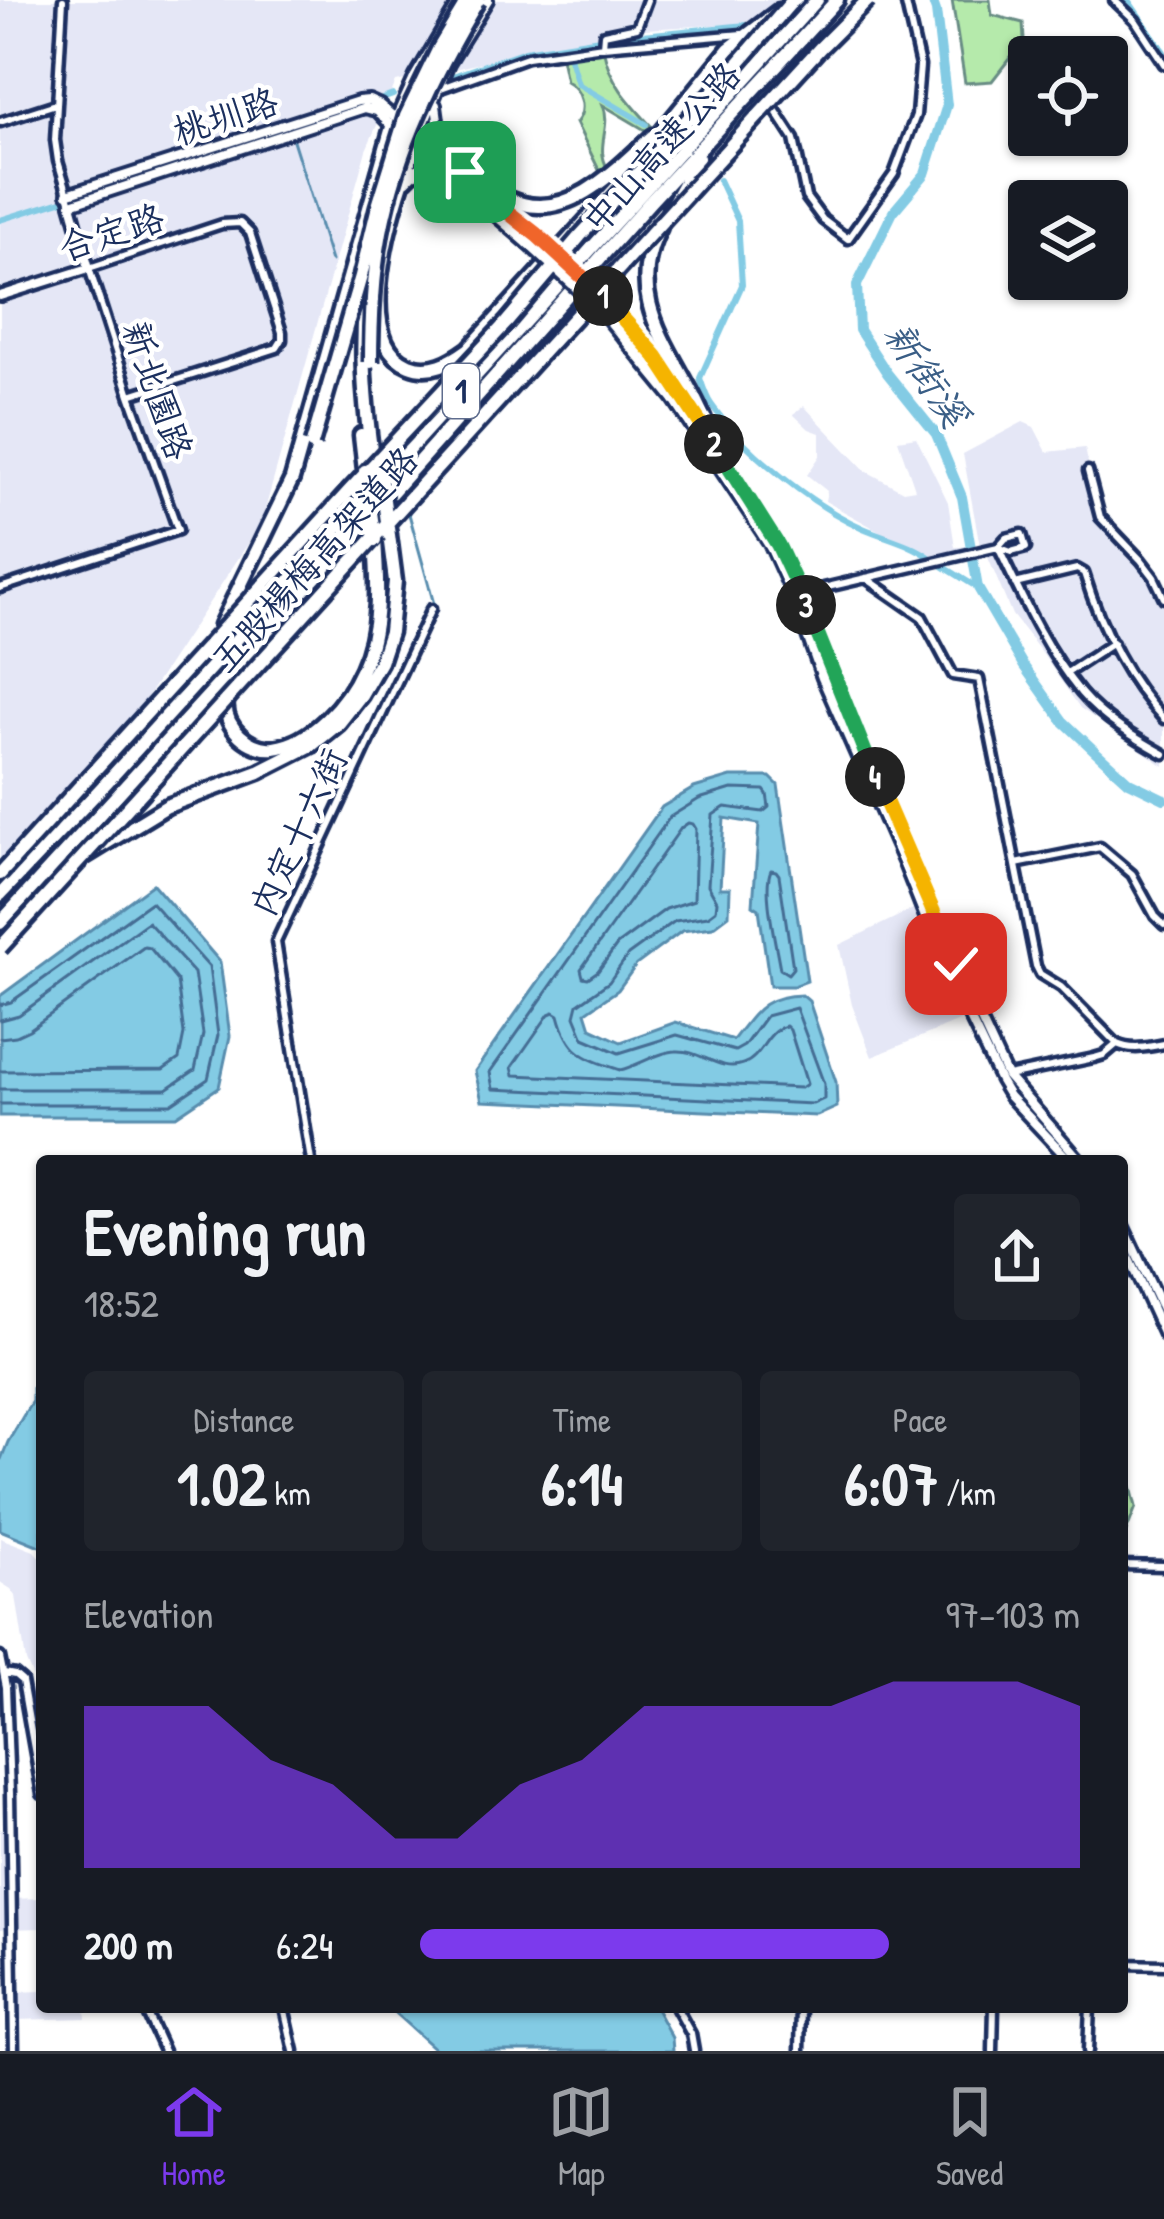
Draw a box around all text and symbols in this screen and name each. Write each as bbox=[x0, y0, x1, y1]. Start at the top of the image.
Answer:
map controls bbox=[1008, 36, 1128, 300]
button: locate bbox=[1008, 36, 1128, 156]
street label: 中山高速公路 bbox=[570, 50, 751, 243]
street label: 桃圳路 bbox=[166, 76, 284, 156]
pin bbox=[414, 121, 516, 223]
icon: arrive bbox=[432, 139, 498, 205]
button: layers bbox=[1008, 180, 1128, 300]
street label: 合定路 bbox=[52, 192, 170, 272]
pin: 1 bbox=[573, 266, 633, 326]
text: 1 bbox=[597, 274, 609, 318]
water label: 新街溪 bbox=[873, 310, 983, 439]
street label: 新北園路 bbox=[112, 314, 205, 466]
road number: 1 bbox=[443, 364, 479, 418]
pin: 2 bbox=[684, 414, 744, 474]
text: 2 bbox=[706, 422, 722, 466]
street label: 五股楊梅高架道路 bbox=[199, 435, 428, 682]
pin: 3 bbox=[776, 575, 836, 635]
text: 3 bbox=[799, 583, 813, 627]
street label: 內定十六街 bbox=[237, 740, 358, 924]
pin: 4 bbox=[845, 747, 905, 807]
text: 4 bbox=[869, 755, 881, 799]
pin bbox=[905, 913, 1007, 1015]
icon: check bbox=[923, 931, 989, 997]
text: Evening run bbox=[84, 1186, 366, 1276]
button: share bbox=[954, 1194, 1080, 1320]
text: 18:52 bbox=[84, 1276, 159, 1329]
text: Distance bbox=[194, 1398, 294, 1442]
text: Time bbox=[553, 1398, 611, 1442]
text: Pace bbox=[893, 1398, 947, 1442]
text: 1.02 bbox=[177, 1442, 267, 1524]
text: 6:14 bbox=[541, 1442, 623, 1524]
text: 6:07 bbox=[844, 1442, 938, 1524]
text: km bbox=[267, 1471, 311, 1515]
text: /km bbox=[938, 1471, 996, 1515]
text: Elevation bbox=[84, 1587, 214, 1640]
text: 97–103 m bbox=[945, 1587, 1080, 1640]
text: 200 m bbox=[84, 1918, 173, 1971]
text: 6:24 bbox=[276, 1918, 334, 1971]
tab: Home bbox=[161, 2079, 227, 2195]
tab: Map bbox=[548, 2079, 614, 2195]
tab: Saved bbox=[936, 2079, 1003, 2195]

